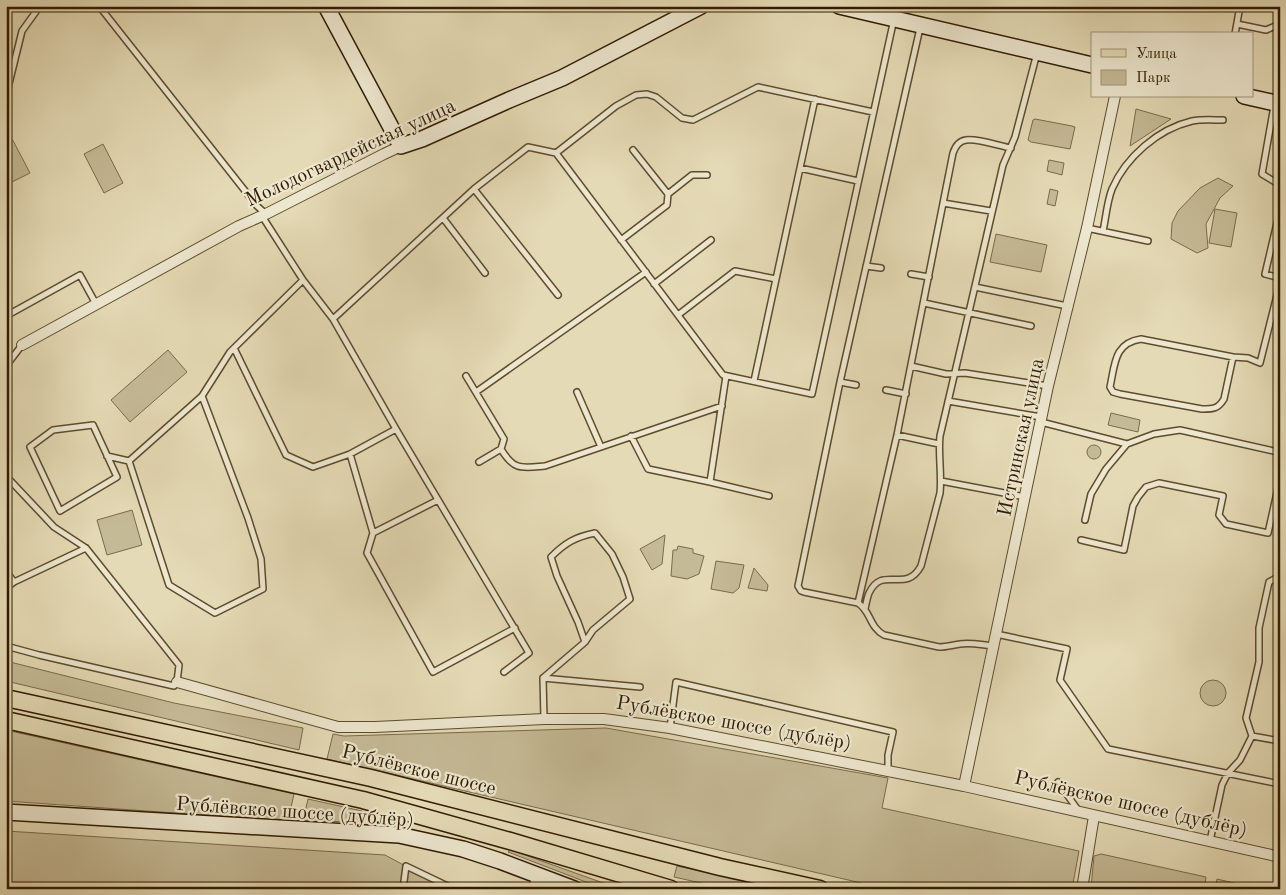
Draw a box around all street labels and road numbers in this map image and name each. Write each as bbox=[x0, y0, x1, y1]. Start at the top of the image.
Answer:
street label: Молодогвардейская улица bbox=[243, 96, 459, 211]
street label: Истринская улица bbox=[995, 356, 1049, 518]
street label: Рублёвское шоссе (дублёр) bbox=[614, 693, 853, 755]
street label: Рублёвское шоссе bbox=[339, 742, 498, 800]
street label: Рублёвское шоссе (дублёр) bbox=[1012, 768, 1249, 842]
street label: Рублёвское шоссе (дублёр) bbox=[175, 795, 415, 831]

